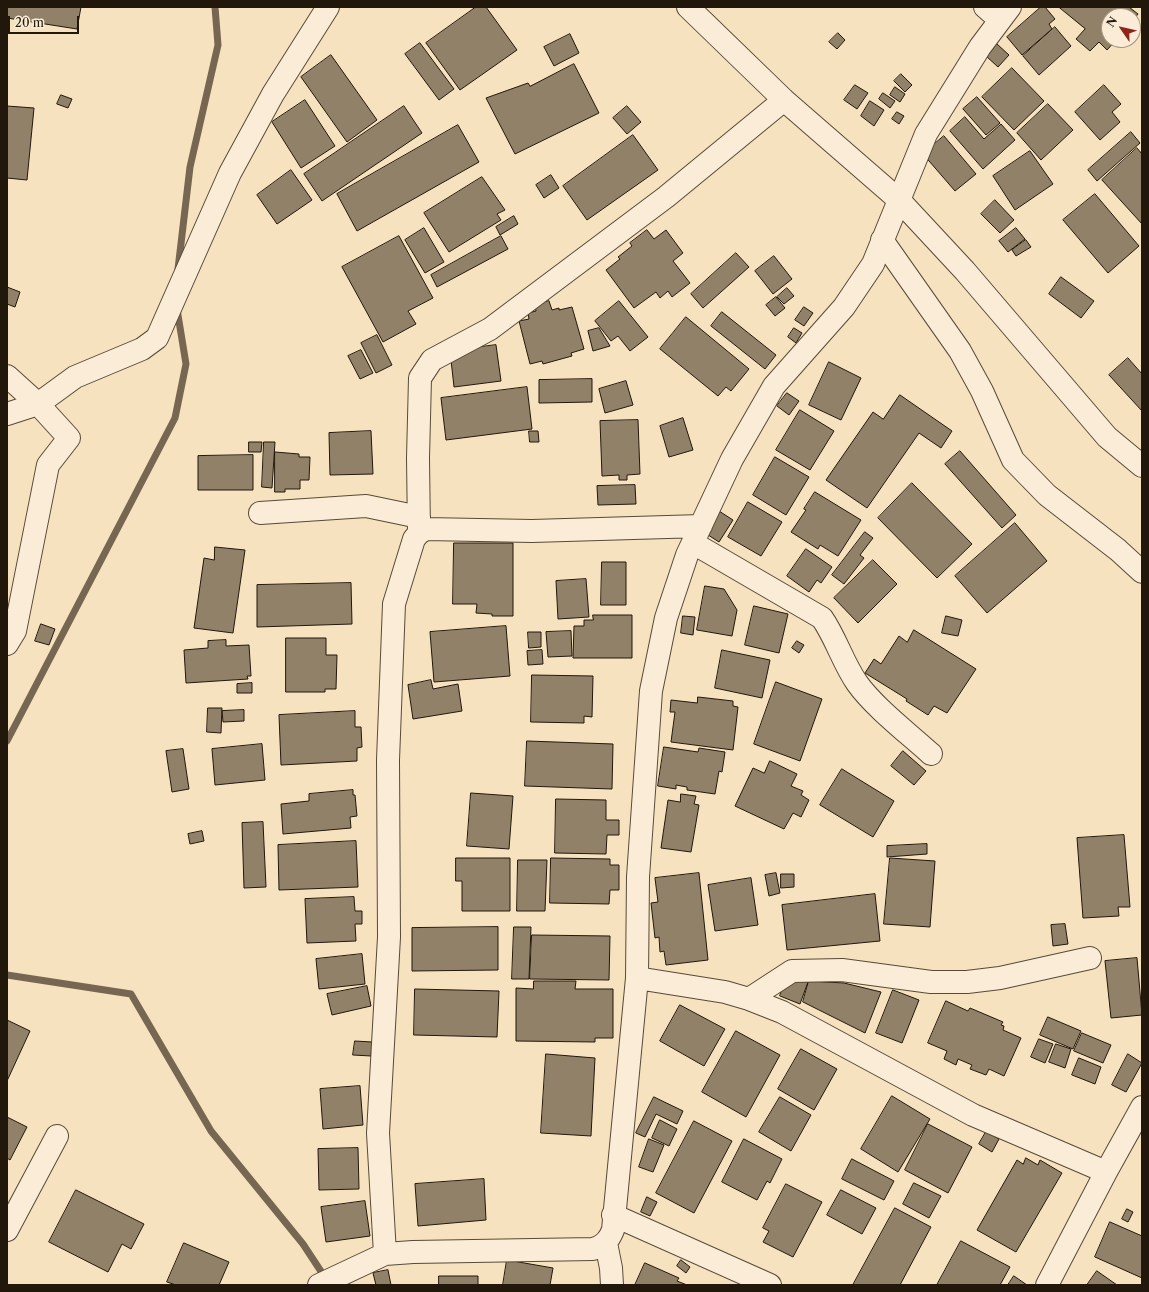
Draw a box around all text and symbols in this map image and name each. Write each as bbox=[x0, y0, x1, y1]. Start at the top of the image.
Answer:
scale bar bbox=[10, 8, 81, 34]
north arrow bbox=[1101, 8, 1141, 48]
text: N bbox=[1103, 14, 1120, 30]
text: 20 m bbox=[15, 15, 44, 30]

